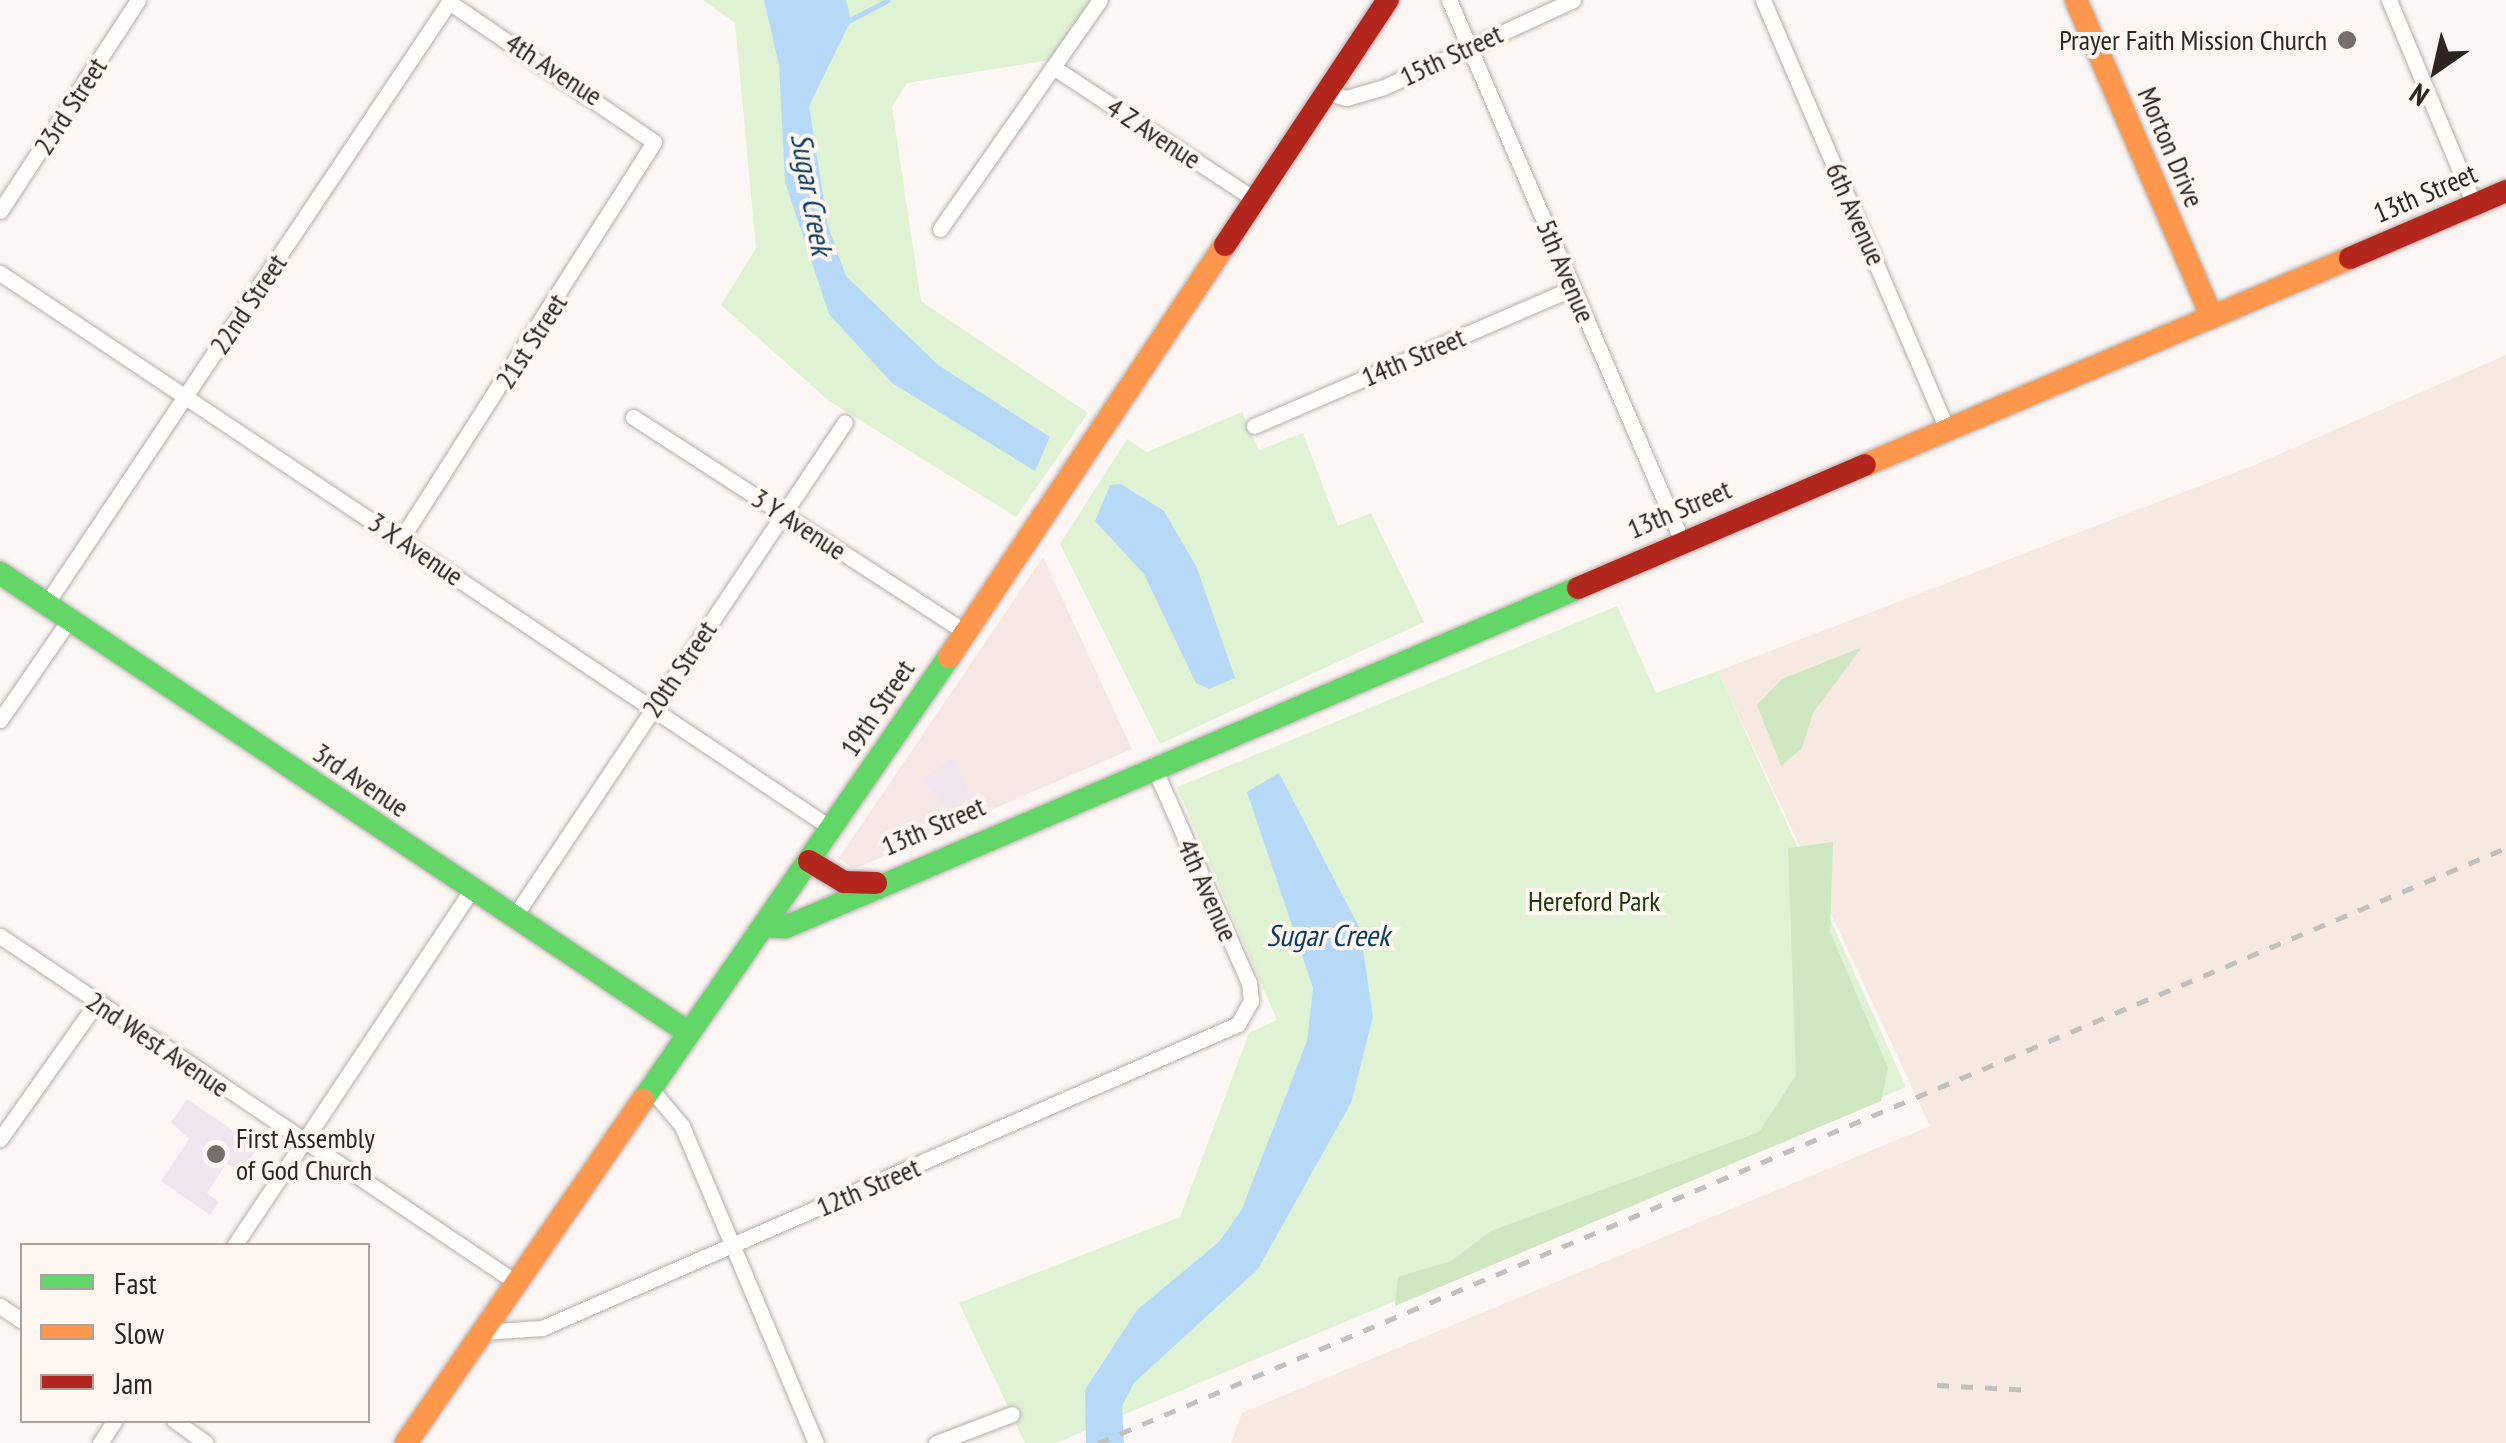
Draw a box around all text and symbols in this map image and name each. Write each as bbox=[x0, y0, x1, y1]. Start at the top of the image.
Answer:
street label: 15th Street bbox=[1394, 17, 1508, 93]
north arrow bbox=[2386, 20, 2486, 120]
place label: Prayer Faith Mission Church bbox=[2059, 23, 2327, 57]
street label: 4th Avenue bbox=[499, 25, 609, 113]
marker: Prayer Faith Mission Church bbox=[2336, 29, 2358, 51]
street label: 23rd Street bbox=[26, 51, 114, 161]
text: N bbox=[2402, 76, 2436, 115]
street label: Morton Drive bbox=[2131, 82, 2211, 212]
street label: 4 Z Avenue bbox=[1100, 90, 1208, 176]
water label: Sugar Creek bbox=[784, 130, 840, 258]
street label: 13th Street bbox=[2368, 156, 2482, 230]
street label: 6th Avenue bbox=[1818, 157, 1894, 271]
street label: 5th Avenue bbox=[1529, 214, 1603, 328]
street label: 22nd Street bbox=[202, 248, 294, 360]
street label: 21st Street bbox=[488, 287, 574, 395]
street label: 14th Street bbox=[1356, 320, 1470, 394]
street label: 13th Street bbox=[1622, 472, 1736, 546]
street label: 3 Y Avenue bbox=[745, 480, 853, 568]
street label: 3 X Avenue bbox=[361, 505, 471, 593]
street label: 20th Street bbox=[635, 614, 723, 724]
street label: 19th Street bbox=[833, 653, 921, 763]
street label: 3rd Avenue bbox=[306, 736, 416, 824]
street label: 13th Street bbox=[876, 789, 990, 863]
street label: 4th Avenue bbox=[1170, 833, 1246, 947]
park label: Hereford Park bbox=[1528, 884, 1660, 918]
water label: Sugar Creek bbox=[1266, 917, 1390, 953]
street label: 2nd West Avenue bbox=[80, 984, 236, 1104]
place label: First Assembly of God Church bbox=[236, 1121, 376, 1187]
marker: First Assembly of God Church bbox=[205, 1143, 227, 1165]
street label: 12th Street bbox=[811, 1150, 925, 1224]
legend bbox=[20, 1243, 370, 1423]
text: Fast bbox=[114, 1263, 157, 1302]
text: Slow bbox=[114, 1313, 164, 1352]
text: Jam bbox=[114, 1363, 153, 1402]

